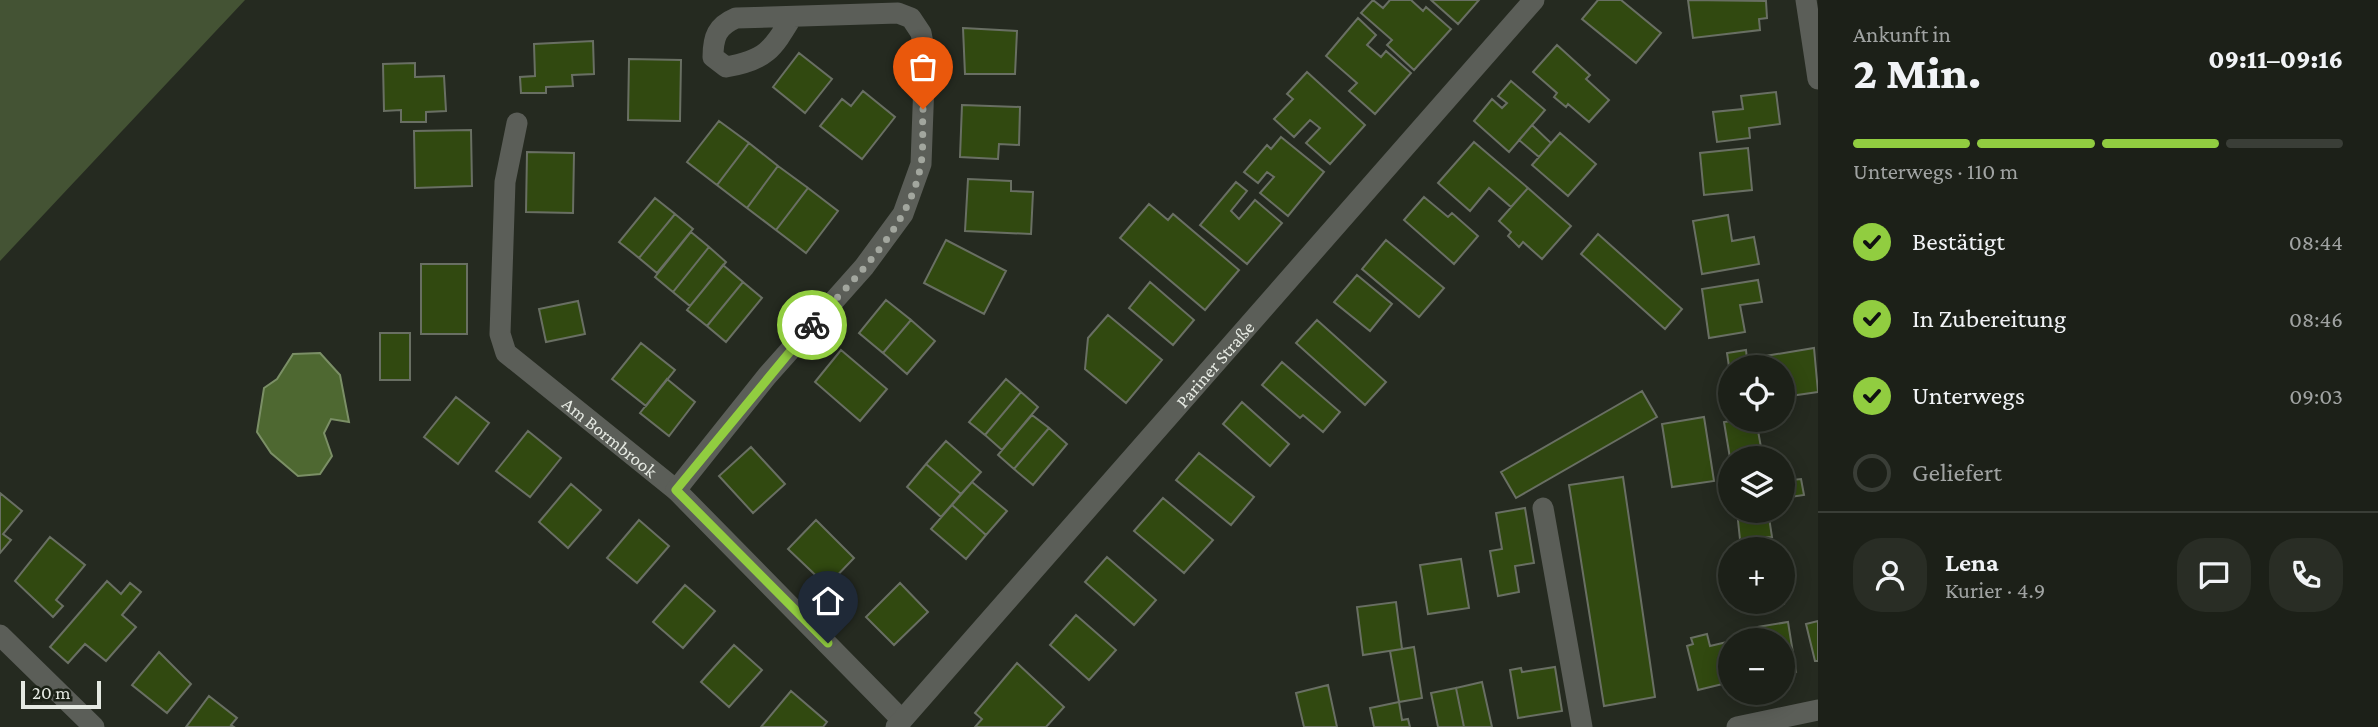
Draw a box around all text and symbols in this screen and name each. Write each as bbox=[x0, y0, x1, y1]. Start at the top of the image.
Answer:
text: Ankunft in bbox=[1853, 21, 1951, 47]
pin bbox=[893, 37, 953, 109]
text: 09:11–09:16 bbox=[2208, 45, 2343, 74]
text: 2 Min. bbox=[1853, 47, 1981, 98]
icon: bag bbox=[904, 48, 942, 86]
text: Unterwegs · 110 m bbox=[1853, 158, 2018, 184]
icon: check bbox=[1853, 223, 1891, 261]
text: Bestätigt bbox=[1912, 227, 2005, 256]
text: 08:44 bbox=[2289, 229, 2343, 255]
courier bbox=[777, 290, 847, 360]
icon: check bbox=[1853, 300, 1891, 338]
text: In Zubereitung bbox=[1912, 304, 2066, 333]
icon: bike bbox=[793, 306, 831, 344]
text: 08:46 bbox=[2289, 306, 2343, 332]
street label: Pariner Straße bbox=[1171, 316, 1258, 411]
map controls bbox=[1718, 355, 1795, 705]
button: locate bbox=[1718, 355, 1795, 432]
icon: check bbox=[1853, 377, 1891, 415]
text: Unterwegs bbox=[1912, 381, 2025, 410]
text: 09:03 bbox=[2289, 383, 2343, 409]
street label: Am Bormbrook bbox=[559, 393, 662, 482]
button: layers bbox=[1718, 446, 1795, 523]
text: Geliefert bbox=[1912, 458, 2002, 487]
button: + bbox=[1718, 537, 1795, 614]
button: person bbox=[1853, 538, 1927, 612]
button: chat bbox=[2177, 538, 2251, 612]
button: phone bbox=[2269, 538, 2343, 612]
text: Lena bbox=[1945, 548, 1999, 577]
pin bbox=[798, 571, 858, 643]
text: Kurier · 4.9 bbox=[1945, 577, 2045, 603]
icon: home bbox=[809, 582, 847, 620]
button: − bbox=[1718, 628, 1795, 705]
scale bar bbox=[21, 678, 102, 710]
text: 20 m bbox=[32, 682, 71, 703]

